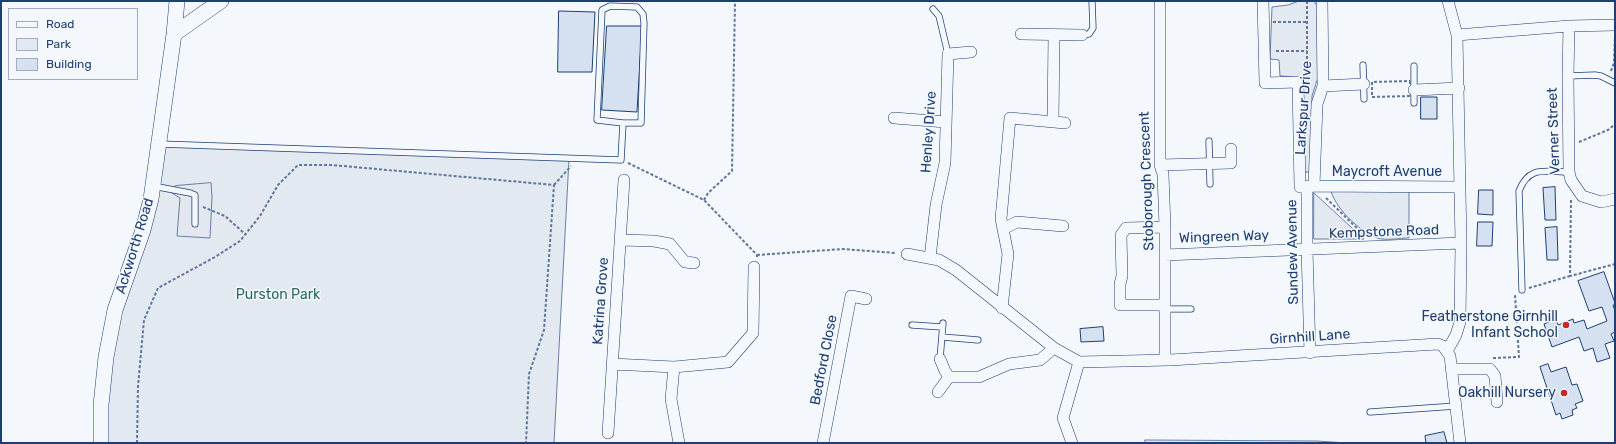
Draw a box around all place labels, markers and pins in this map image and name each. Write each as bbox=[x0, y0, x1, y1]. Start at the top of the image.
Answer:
place label: Featherstone Girnhill Infant School bbox=[1421, 309, 1558, 342]
marker: Featherstone Girnhill Infant School bbox=[1561, 320, 1571, 330]
place label: Oakhill Nursery bbox=[1458, 385, 1556, 401]
marker: Oakhill Nursery bbox=[1559, 388, 1569, 398]

